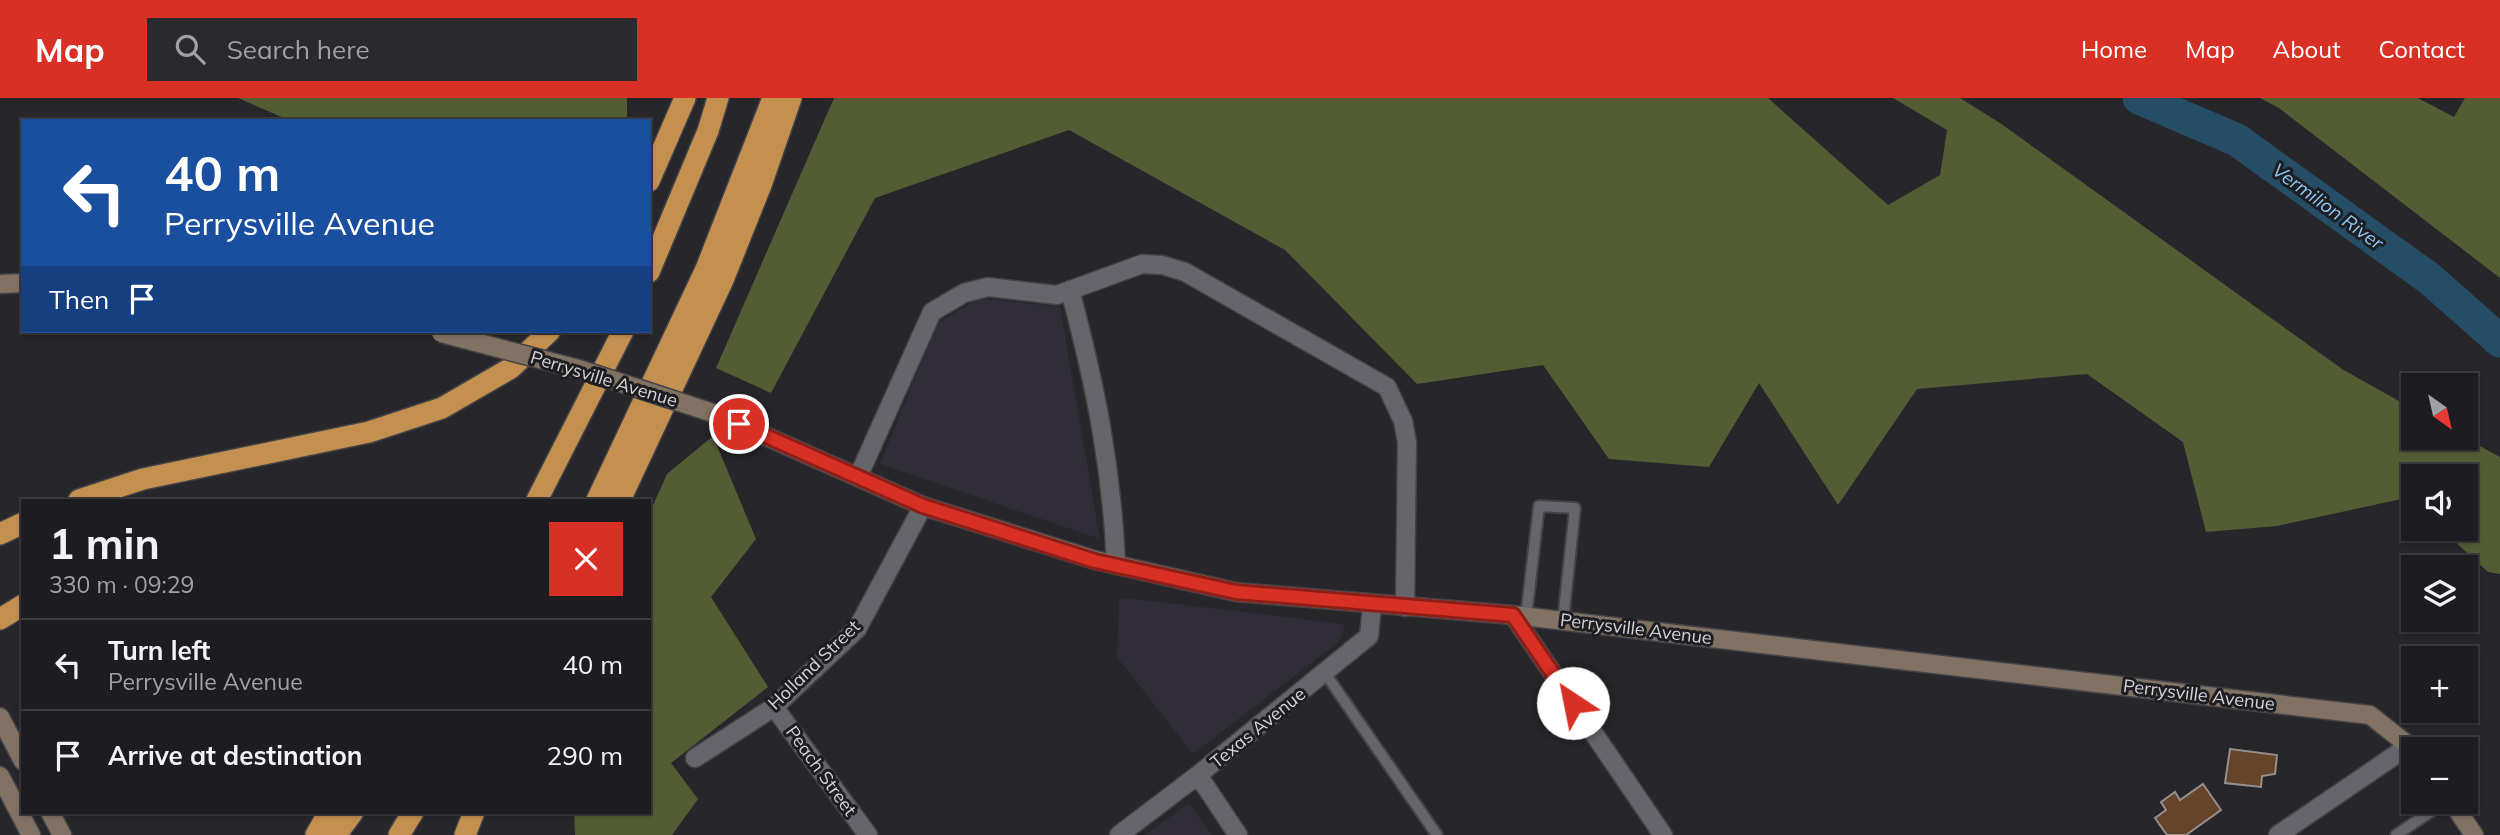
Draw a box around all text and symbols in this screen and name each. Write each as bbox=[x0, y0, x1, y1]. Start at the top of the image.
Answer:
search box bbox=[147, 18, 637, 81]
text: Map bbox=[35, 29, 105, 70]
icon: search bbox=[171, 30, 209, 68]
text: Search here bbox=[227, 33, 370, 66]
text: Home bbox=[2081, 34, 2147, 64]
text: Map bbox=[2185, 34, 2235, 64]
text: About bbox=[2273, 34, 2341, 64]
text: Contact bbox=[2379, 34, 2465, 64]
text: 40 m bbox=[164, 142, 280, 203]
icon: left bbox=[49, 147, 140, 238]
water label: Vermilion River bbox=[2268, 158, 2389, 255]
text: Perrysville Avenue bbox=[164, 203, 435, 243]
icon: arrive bbox=[123, 280, 161, 318]
text: Then bbox=[49, 283, 109, 316]
street label: Perrysville Avenue bbox=[528, 345, 680, 412]
north arrow bbox=[2401, 373, 2478, 450]
map controls bbox=[2401, 373, 2478, 814]
pin bbox=[709, 394, 769, 454]
icon: arrive bbox=[720, 405, 758, 443]
button: sound bbox=[2401, 464, 2478, 541]
text: 1 min bbox=[49, 517, 160, 570]
button: close bbox=[549, 522, 623, 596]
button: layers bbox=[2401, 555, 2478, 632]
text: 330 m · 09:29 bbox=[49, 570, 194, 599]
street label: Perrysville Avenue bbox=[1559, 608, 1713, 649]
street label: Holland Street bbox=[763, 615, 865, 714]
text: Turn left bbox=[108, 634, 210, 667]
icon: left bbox=[49, 646, 87, 684]
button: + bbox=[2401, 646, 2478, 723]
text: 40 m bbox=[562, 648, 623, 681]
position arrow bbox=[1536, 666, 1610, 740]
text: Perrysville Avenue bbox=[108, 667, 303, 696]
street label: Perrysville Avenue bbox=[2122, 674, 2276, 715]
street label: Texas Avenue bbox=[1205, 682, 1310, 773]
street label: Peach Street bbox=[781, 721, 862, 820]
icon: arrive bbox=[49, 737, 87, 775]
button: − bbox=[2401, 737, 2478, 814]
text: Arrive at destination bbox=[108, 739, 363, 772]
text: 290 m bbox=[547, 739, 623, 772]

